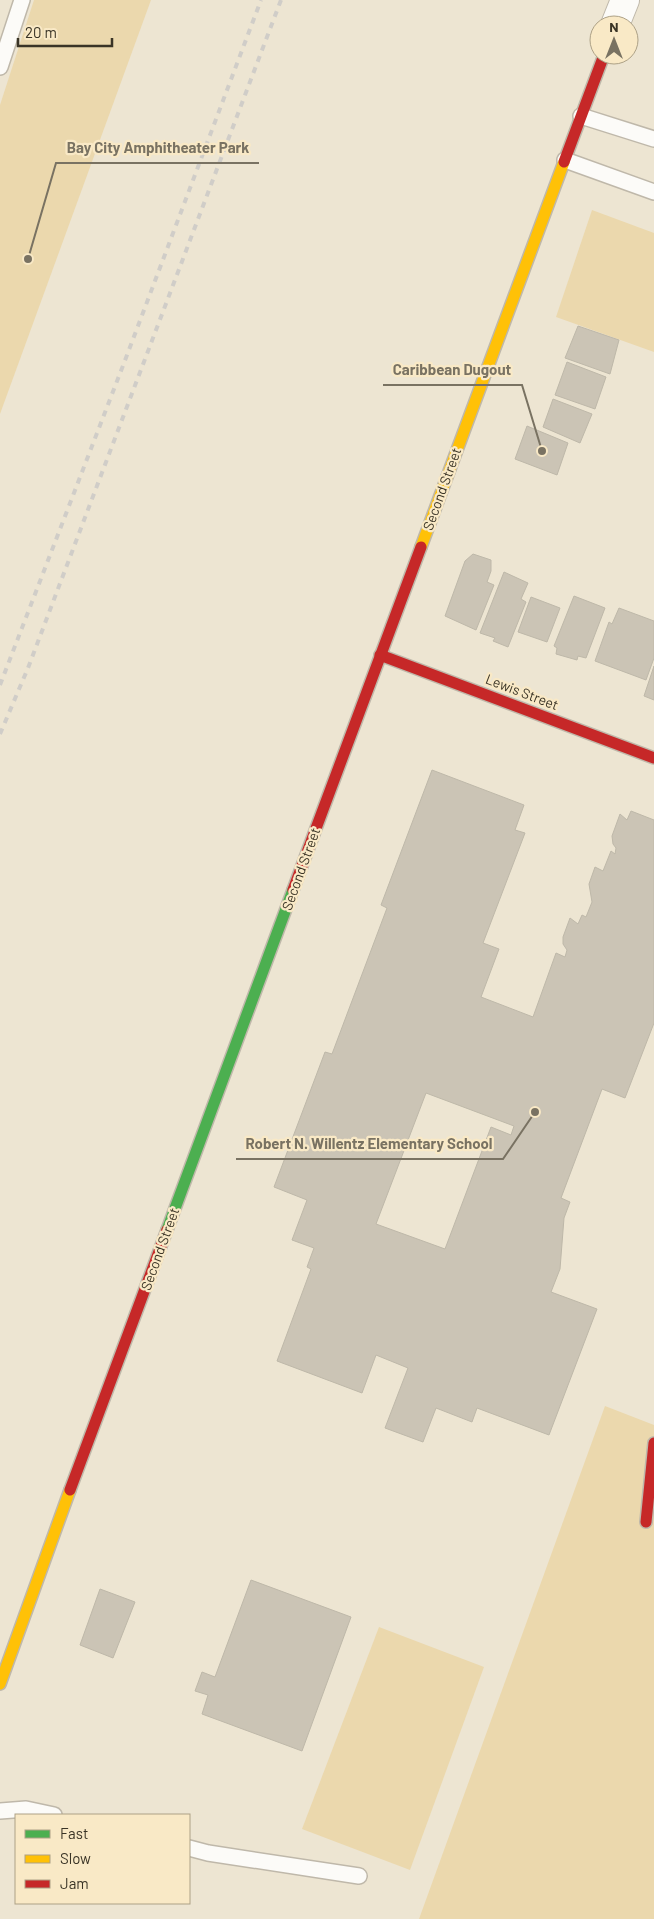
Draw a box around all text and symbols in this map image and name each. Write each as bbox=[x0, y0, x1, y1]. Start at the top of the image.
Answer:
scale bar bbox=[18, 15, 111, 47]
north arrow bbox=[589, 15, 639, 65]
text: N bbox=[609, 18, 619, 35]
text: 20 m bbox=[25, 23, 57, 41]
callout: Bay City Amphitheater Park bbox=[56, 133, 259, 163]
text: Bay City Amphitheater Park bbox=[67, 138, 249, 156]
callout: Caribbean Dugout bbox=[383, 355, 522, 385]
text: Caribbean Dugout bbox=[393, 360, 512, 378]
street label: Second Street bbox=[419, 445, 464, 532]
street label: Lewis Street bbox=[483, 670, 561, 713]
street label: Second Street bbox=[278, 825, 323, 912]
callout: Robert N. Willentz Elementary School bbox=[236, 1129, 503, 1159]
text: Robert N. Willentz Elementary School bbox=[245, 1134, 493, 1152]
street label: Second Street bbox=[137, 1205, 182, 1292]
legend bbox=[15, 1814, 190, 1904]
text: Fast bbox=[60, 1824, 88, 1842]
text: Slow bbox=[60, 1849, 91, 1867]
text: Jam bbox=[60, 1874, 89, 1892]

